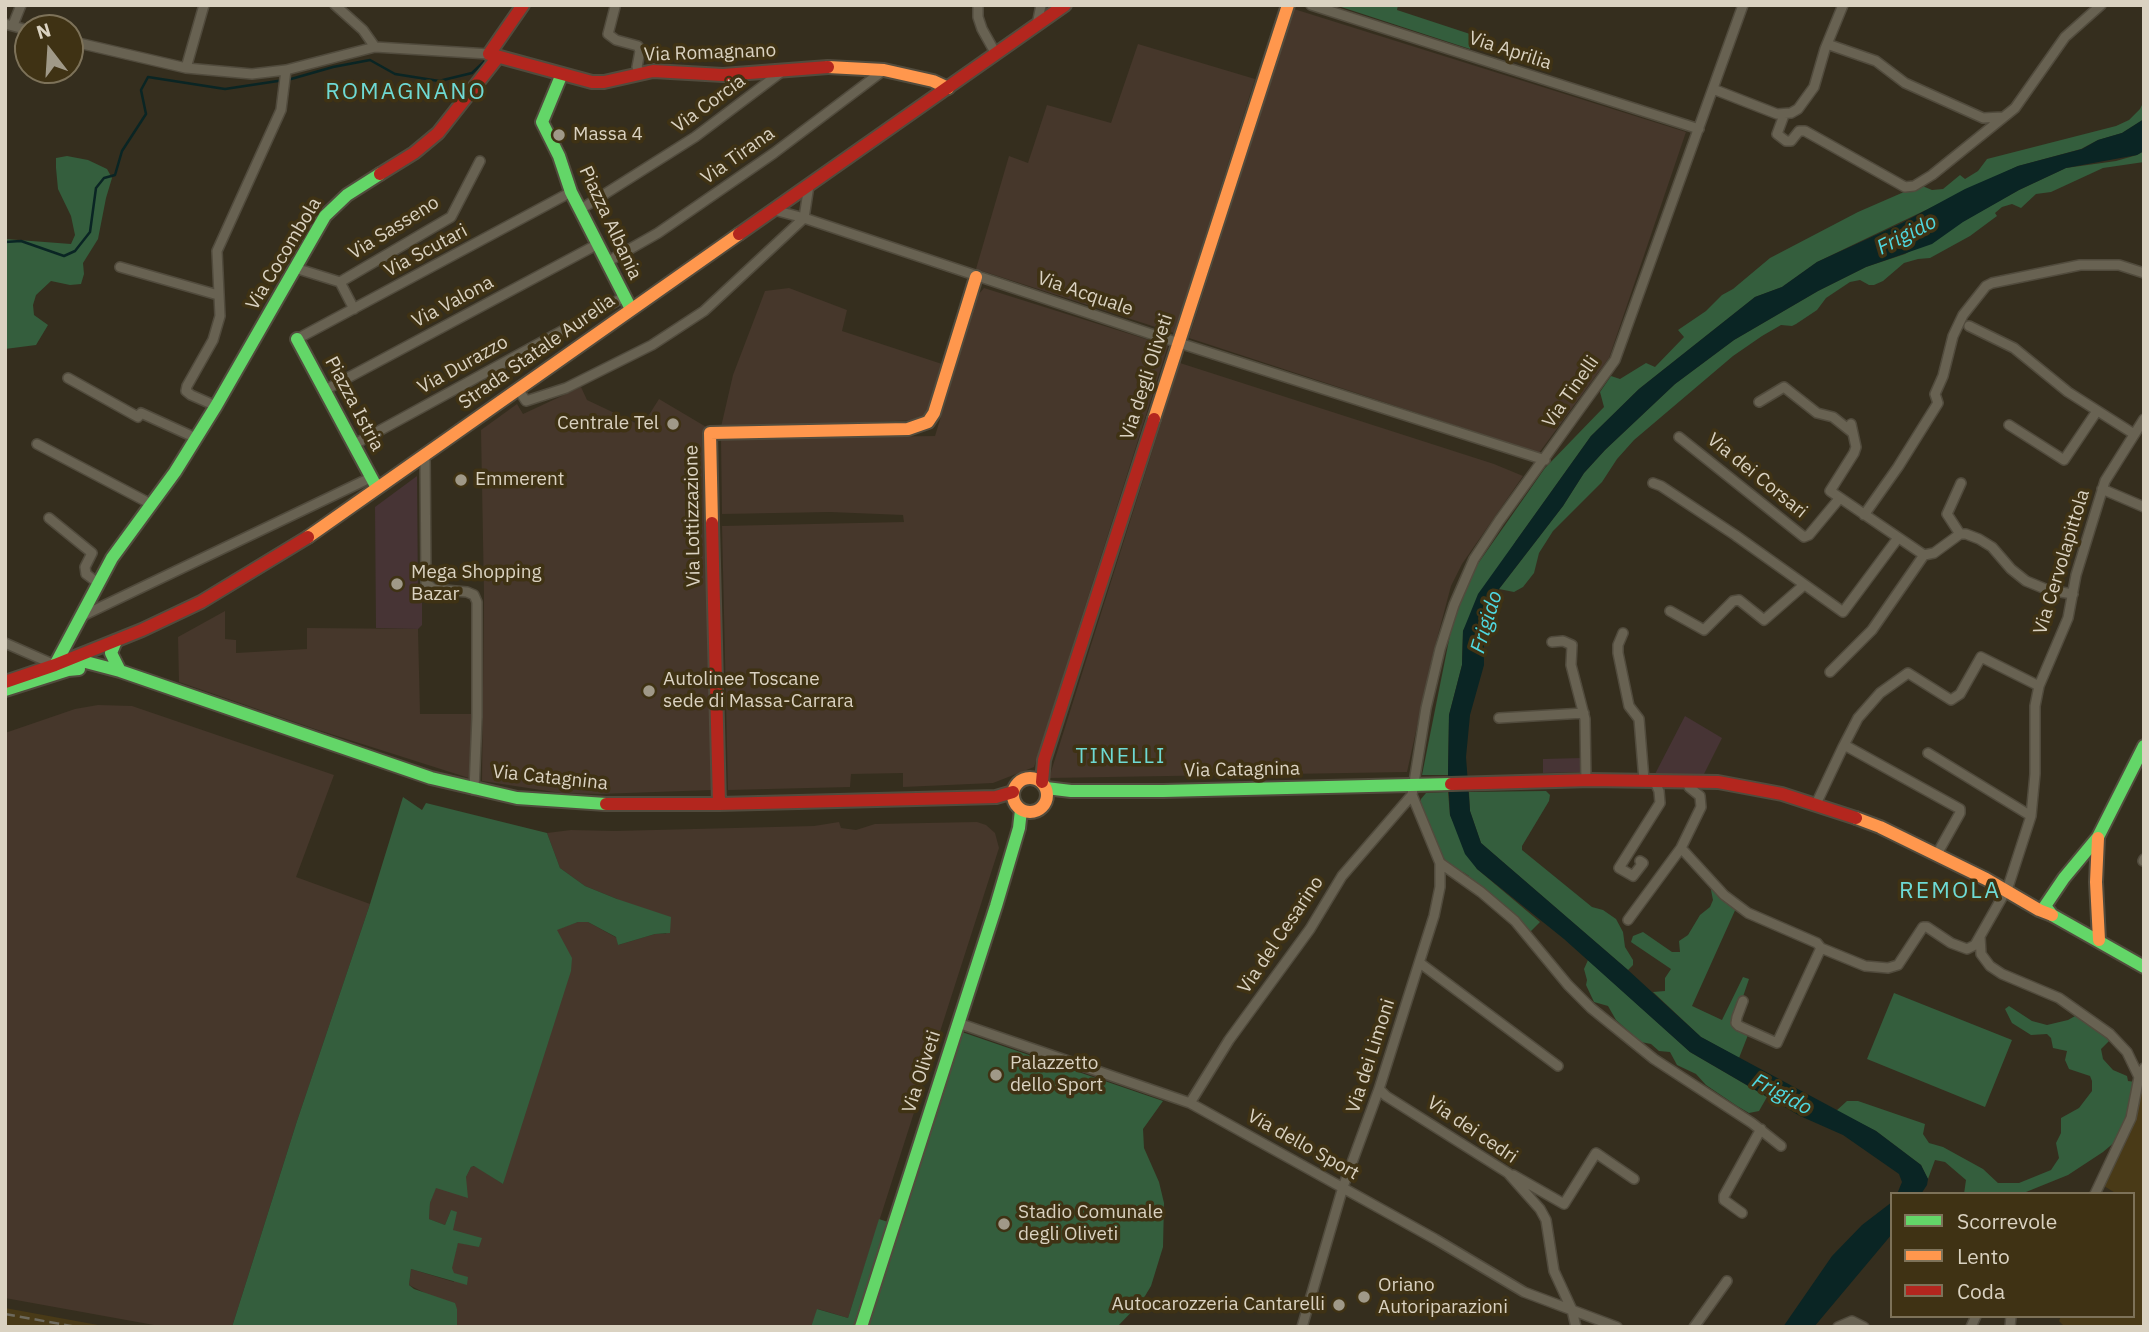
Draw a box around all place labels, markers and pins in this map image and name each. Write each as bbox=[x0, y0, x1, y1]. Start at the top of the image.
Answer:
place label: Massa 4 bbox=[573, 124, 643, 146]
marker: Massa 4 bbox=[551, 127, 567, 143]
place label: Centrale Tel bbox=[557, 413, 659, 435]
marker: Centrale Tel bbox=[665, 416, 681, 432]
place label: Emmerent bbox=[475, 469, 564, 491]
marker: Emmerent bbox=[453, 472, 469, 488]
place label: Mega Shopping Bazar bbox=[411, 562, 542, 606]
marker: Mega Shopping Bazar bbox=[389, 576, 405, 592]
place label: Autolinee Toscane sede di Massa-Carrara bbox=[663, 669, 854, 713]
marker: Autolinee Toscane sede di Massa-Carrara bbox=[641, 683, 657, 699]
place label: Palazzetto dello Sport bbox=[1010, 1053, 1103, 1097]
marker: Palazzetto dello Sport bbox=[988, 1067, 1004, 1083]
place label: Stadio Comunale degli Oliveti bbox=[1018, 1202, 1163, 1246]
marker: Stadio Comunale degli Oliveti bbox=[996, 1216, 1012, 1232]
place label: Oriano Autoriparazioni bbox=[1378, 1275, 1508, 1319]
marker: Oriano Autoriparazioni bbox=[1356, 1289, 1372, 1305]
place label: Autocarozzeria Cantarelli bbox=[1112, 1294, 1325, 1316]
marker: Autocarozzeria Cantarelli bbox=[1331, 1297, 1347, 1313]

